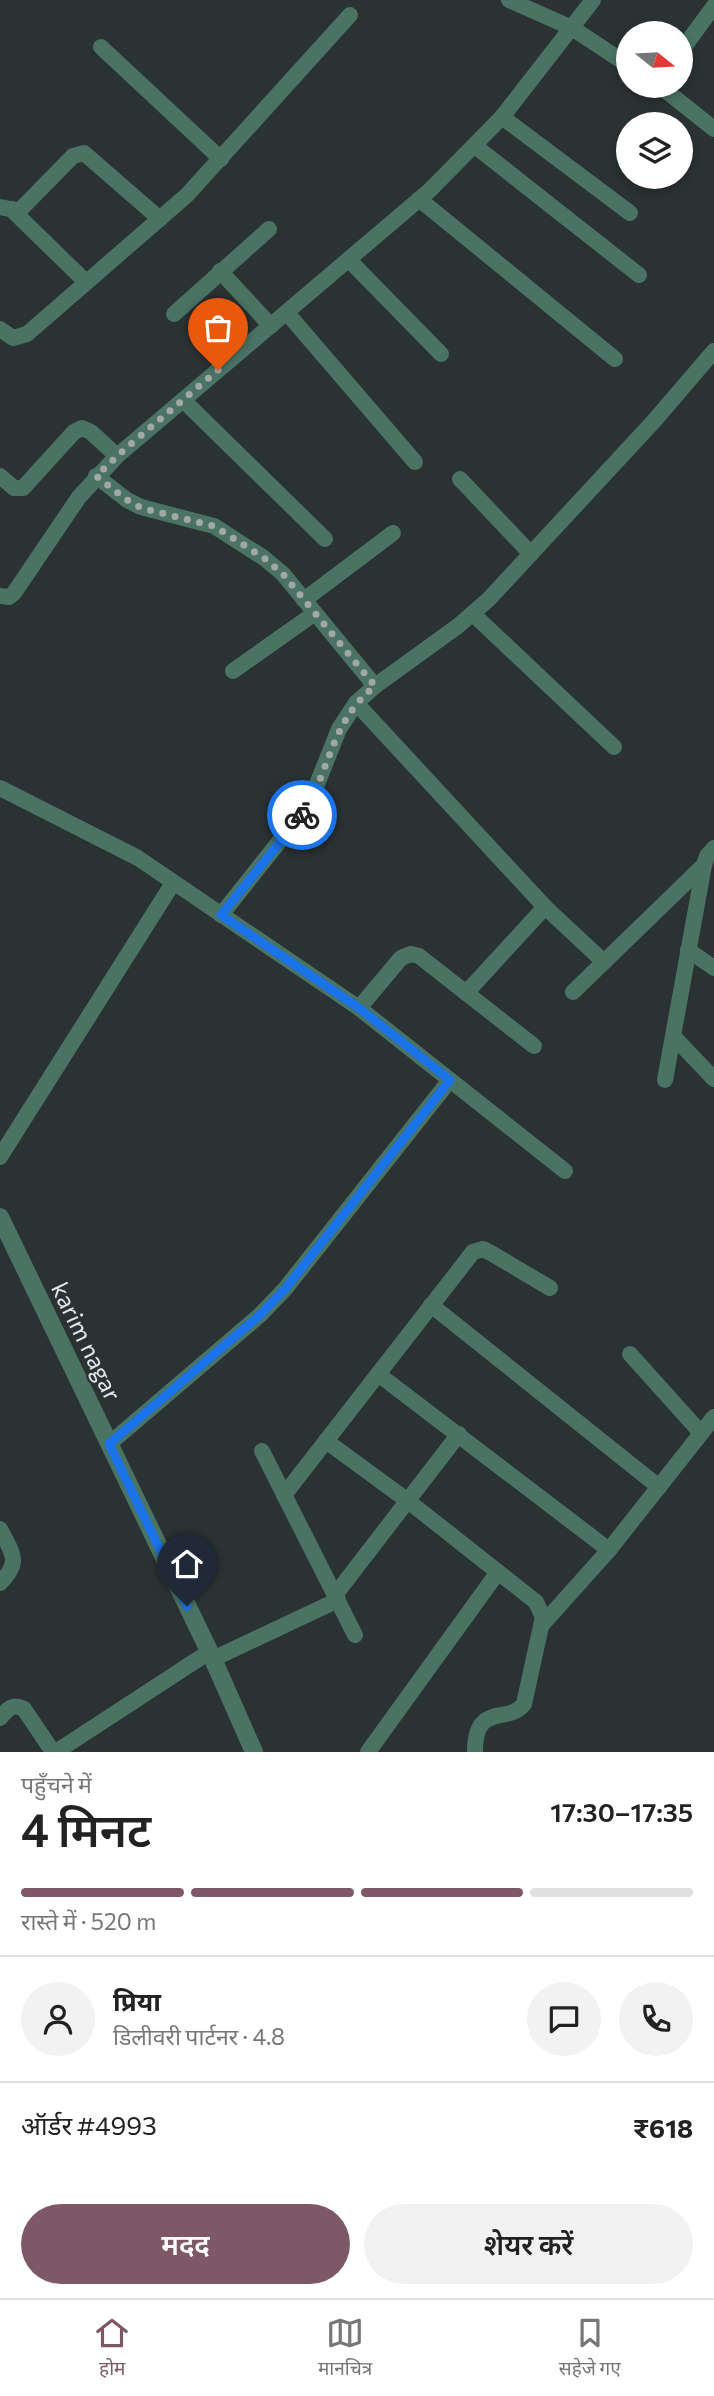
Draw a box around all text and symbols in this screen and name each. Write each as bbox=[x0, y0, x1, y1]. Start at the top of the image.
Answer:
north arrow bbox=[616, 21, 693, 98]
map controls bbox=[616, 21, 693, 189]
button: layers bbox=[616, 112, 693, 189]
pin bbox=[188, 298, 248, 370]
icon: bag bbox=[199, 309, 237, 347]
courier bbox=[267, 780, 337, 850]
icon: bike bbox=[283, 796, 321, 834]
street label: karim nagar bbox=[46, 1277, 128, 1405]
pin bbox=[157, 1534, 217, 1606]
icon: home bbox=[168, 1545, 206, 1583]
text: पहुँचने में bbox=[21, 1770, 92, 1798]
text: 17:30–17:35 bbox=[550, 1796, 693, 1827]
text: 4 मिनट bbox=[21, 1800, 151, 1856]
text: रास्ते में · 520 m bbox=[21, 1907, 156, 1935]
button: person bbox=[21, 1982, 95, 2056]
button: chat bbox=[527, 1982, 601, 2056]
button: phone bbox=[619, 1982, 693, 2056]
text: प्रिया bbox=[113, 1985, 161, 2016]
text: डिलीवरी पार्टनर · 4.8 bbox=[113, 2022, 285, 2050]
text: ऑर्डर #4993 bbox=[21, 2109, 157, 2140]
text: ₹618 bbox=[633, 2112, 693, 2143]
button: मदद bbox=[21, 2204, 350, 2284]
button: शेयर करें bbox=[364, 2204, 693, 2284]
tab: होम bbox=[93, 2314, 131, 2383]
tab: मानचित्र bbox=[318, 2314, 372, 2383]
tab: सहेजे गए bbox=[559, 2314, 621, 2383]

